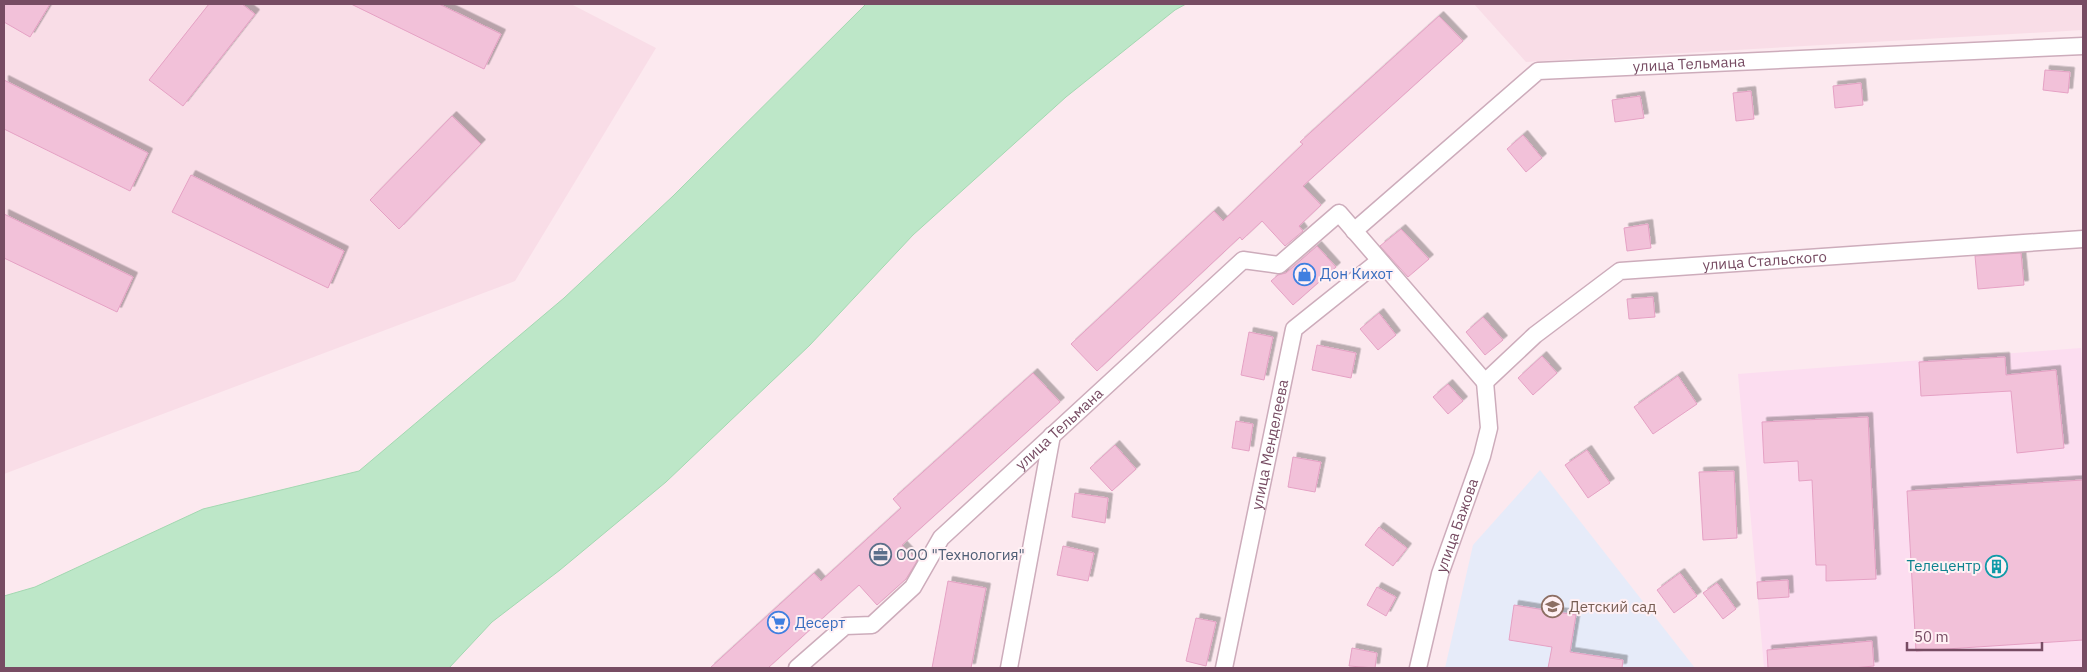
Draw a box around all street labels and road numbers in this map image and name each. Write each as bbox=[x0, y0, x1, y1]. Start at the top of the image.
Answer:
street label: улица Тельмана bbox=[1632, 52, 1746, 76]
street label: улица Стальского bbox=[1702, 247, 1827, 274]
street label: улица Менделеева bbox=[1247, 378, 1292, 512]
street label: улица Тельмана bbox=[1011, 384, 1107, 474]
street label: улица Бажова bbox=[1431, 476, 1482, 575]

